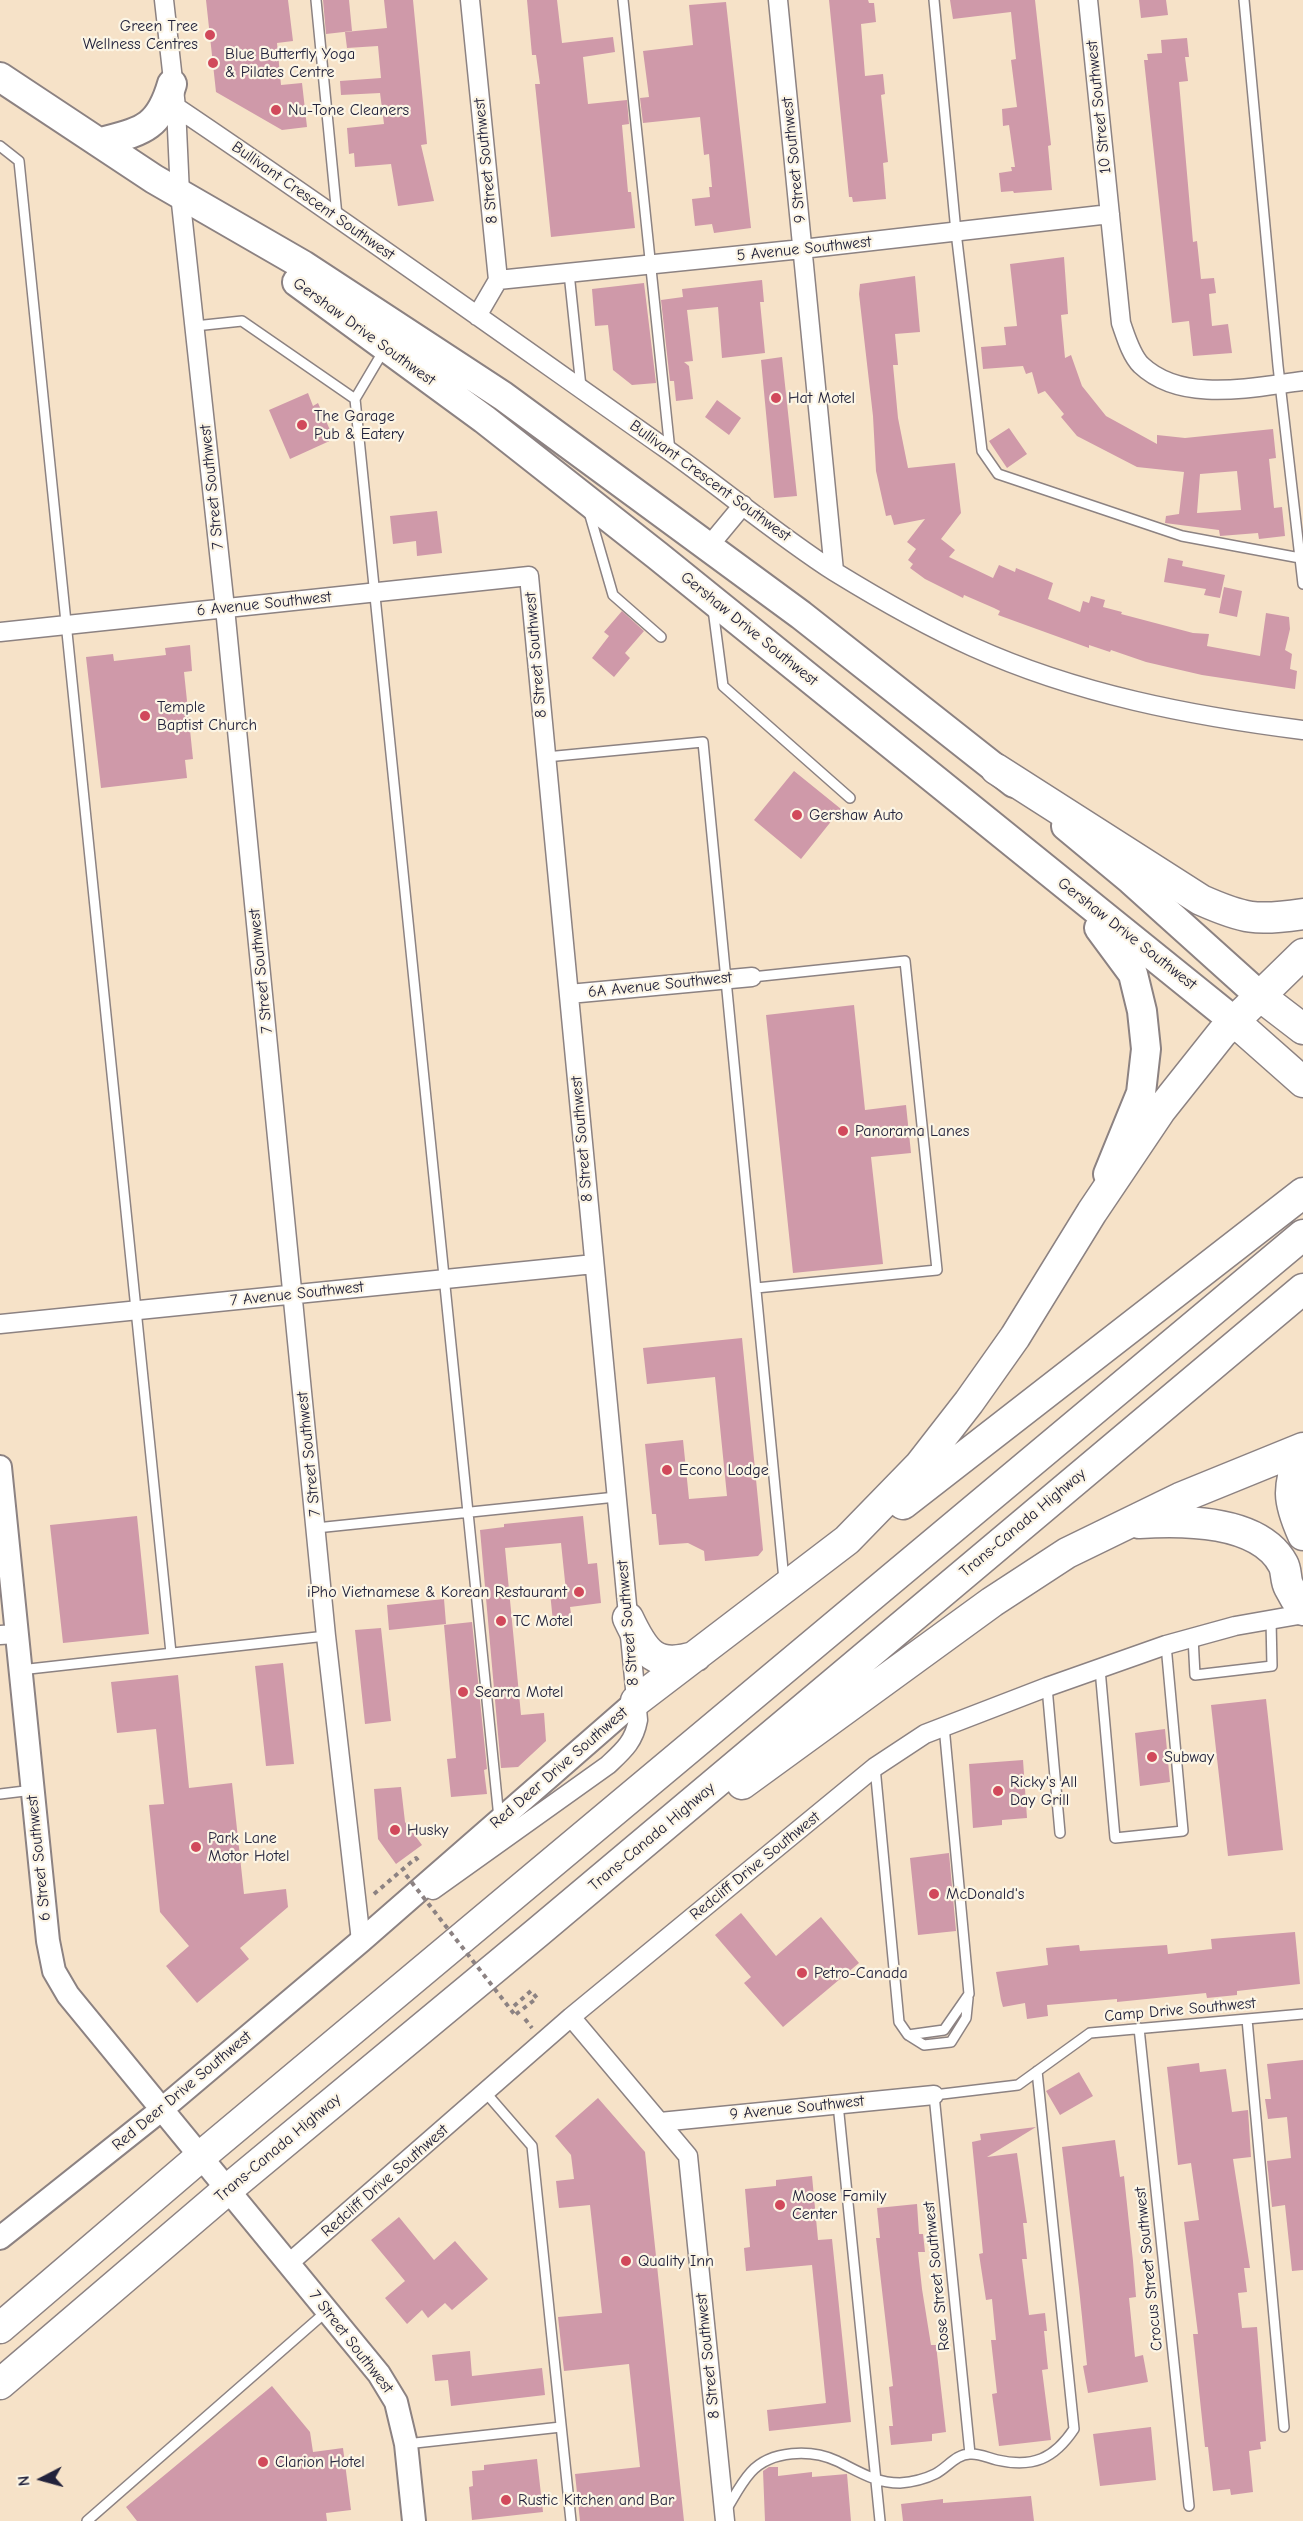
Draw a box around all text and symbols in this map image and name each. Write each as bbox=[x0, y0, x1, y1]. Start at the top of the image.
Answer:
place label: Green Tree Wellness Centres bbox=[83, 16, 198, 54]
marker: Green Tree Wellness Centres bbox=[203, 28, 217, 42]
street label: 10 Street Southwest bbox=[1082, 39, 1116, 175]
place label: Blue Butterfly Yoga & Pilates Centre bbox=[225, 44, 355, 82]
marker: Blue Butterfly Yoga & Pilates Centre bbox=[206, 56, 220, 70]
street label: 9 Street Southwest bbox=[778, 96, 810, 224]
street label: 8 Street Southwest bbox=[470, 97, 502, 225]
place label: Nu-Tone Cleaners bbox=[288, 100, 409, 120]
marker: Nu-Tone Cleaners bbox=[269, 103, 283, 117]
street label: Bullivant Crescent Southwest bbox=[228, 137, 398, 265]
street label: 5 Avenue Southwest bbox=[736, 232, 872, 266]
street label: Gershaw Drive Southwest bbox=[289, 274, 439, 390]
place label: Hat Motel bbox=[788, 388, 855, 408]
marker: Hat Motel bbox=[769, 391, 783, 405]
place label: The Garage Pub & Eatery bbox=[314, 406, 404, 444]
street label: Bullivant Crescent Southwest bbox=[626, 416, 794, 546]
marker: The Garage Pub & Eatery bbox=[295, 418, 309, 432]
street label: 7 Street Southwest bbox=[196, 424, 228, 550]
street label: Gershaw Drive Southwest bbox=[676, 568, 822, 690]
street label: 6 Avenue Southwest bbox=[196, 587, 332, 621]
street label: 8 Street Southwest bbox=[521, 591, 551, 719]
place label: Temple Baptist Church bbox=[157, 697, 257, 735]
marker: Temple Baptist Church bbox=[138, 709, 152, 723]
place label: Gershaw Auto bbox=[809, 805, 903, 825]
marker: Gershaw Auto bbox=[790, 808, 804, 822]
street label: Gershaw Drive Southwest bbox=[1054, 874, 1200, 994]
street label: 7 Street Southwest bbox=[245, 908, 277, 1034]
street label: 6A Avenue Southwest bbox=[587, 968, 733, 1002]
street label: 8 Street Southwest bbox=[567, 1075, 597, 1203]
place label: Panorama Lanes bbox=[855, 1121, 969, 1141]
marker: Panorama Lanes bbox=[836, 1124, 850, 1138]
street label: 7 Avenue Southwest bbox=[229, 1277, 365, 1311]
street label: 7 Street Southwest bbox=[293, 1391, 325, 1517]
place label: Econo Lodge bbox=[679, 1460, 769, 1480]
marker: Econo Lodge bbox=[660, 1463, 674, 1477]
street label: Trans-Canada Highway bbox=[956, 1465, 1090, 1581]
street label: 8 Street Southwest bbox=[613, 1559, 643, 1687]
place label: iPho Vietnamese & Korean Restaurant bbox=[307, 1582, 567, 1602]
marker: iPho Vietnamese & Korean Restaurant bbox=[572, 1585, 586, 1599]
place label: TC Motel bbox=[513, 1611, 573, 1631]
marker: TC Motel bbox=[494, 1614, 508, 1628]
place label: Searra Motel bbox=[475, 1682, 563, 1702]
marker: Searra Motel bbox=[456, 1685, 470, 1699]
street label: Red Deer Drive Southwest bbox=[486, 1703, 632, 1833]
place label: Subway bbox=[1164, 1747, 1214, 1767]
marker: Subway bbox=[1145, 1750, 1159, 1764]
place label: Ricky's All Day Grill bbox=[1010, 1772, 1077, 1810]
street label: Trans-Canada Highway bbox=[585, 1779, 719, 1895]
marker: Ricky's All Day Grill bbox=[991, 1784, 1005, 1798]
street label: 6 Street Southwest bbox=[23, 1794, 55, 1922]
street label: Redcliff Drive Southwest bbox=[686, 1808, 824, 1924]
place label: Husky bbox=[407, 1820, 448, 1840]
marker: Husky bbox=[388, 1823, 402, 1837]
place label: Park Lane Motor Hotel bbox=[208, 1828, 290, 1866]
marker: Park Lane Motor Hotel bbox=[189, 1840, 203, 1854]
place label: McDonald's bbox=[946, 1884, 1025, 1904]
marker: McDonald's bbox=[927, 1887, 941, 1901]
place label: Petro-Canada bbox=[814, 1963, 908, 1983]
marker: Petro-Canada bbox=[795, 1966, 809, 1980]
street label: Camp Drive Southwest bbox=[1103, 1994, 1257, 2026]
street label: Red Deer Drive Southwest bbox=[108, 2027, 256, 2155]
street label: Trans-Canada Highway bbox=[211, 2090, 345, 2206]
street label: 9 Avenue Southwest bbox=[729, 2091, 865, 2125]
street label: Redcliff Drive Southwest bbox=[318, 2121, 452, 2241]
place label: Moose Family Center bbox=[792, 2186, 886, 2224]
street label: Crocus Street Southwest bbox=[1131, 2186, 1167, 2352]
marker: Moose Family Center bbox=[773, 2198, 787, 2212]
street label: Rose Street Southwest bbox=[920, 2200, 954, 2352]
place label: Quality Inn bbox=[638, 2251, 714, 2271]
marker: Quality Inn bbox=[619, 2254, 633, 2268]
street label: 7 Street Southwest bbox=[305, 2287, 397, 2397]
street label: 8 Street Southwest bbox=[692, 2292, 724, 2420]
north arrow bbox=[12, 2449, 72, 2509]
place label: Clarion Hotel bbox=[275, 2452, 365, 2472]
marker: Clarion Hotel bbox=[256, 2455, 270, 2469]
text: N bbox=[15, 2475, 34, 2487]
place label: Rustic Kitchen and Bar bbox=[518, 2490, 674, 2510]
marker: Rustic Kitchen and Bar bbox=[499, 2493, 513, 2507]

